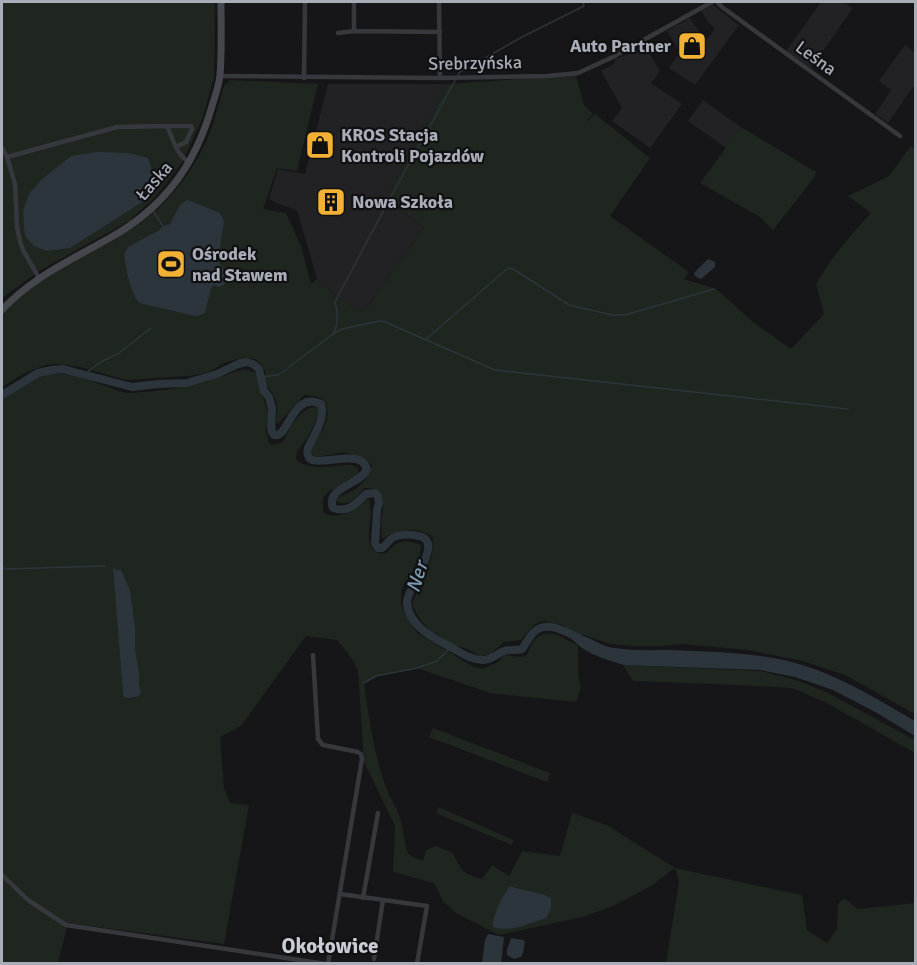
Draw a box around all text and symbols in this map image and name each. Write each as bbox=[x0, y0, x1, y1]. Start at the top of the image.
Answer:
shop icon: Auto Partner bbox=[676, 30, 708, 62]
place label: Auto Partner bbox=[570, 35, 672, 57]
street label: Leśna bbox=[791, 36, 841, 80]
street label: Srebrzyńska bbox=[428, 51, 522, 75]
place label: KROS Stacja Kontroli Pojazdów bbox=[341, 124, 484, 167]
shop icon: KROS Stacja Kontroli Pojazdów bbox=[304, 129, 336, 161]
street label: Łaska bbox=[131, 157, 177, 205]
building icon: Nowa Szkoła bbox=[315, 186, 347, 218]
place label: Nowa Szkoła bbox=[352, 191, 453, 213]
place label: Ośrodek nad Stawem bbox=[192, 243, 287, 286]
sports icon: Ośrodek nad Stawem bbox=[155, 248, 187, 280]
water label: Ner bbox=[400, 556, 434, 596]
district label: Okołowice bbox=[282, 933, 378, 959]

